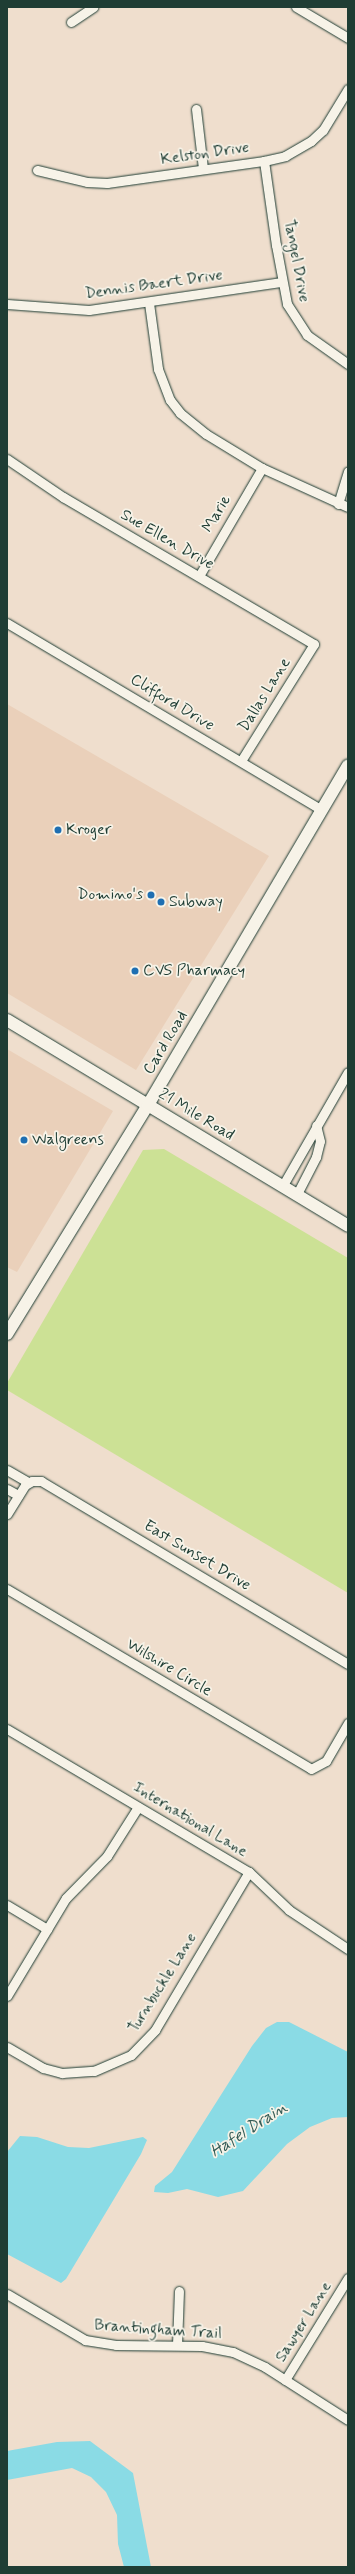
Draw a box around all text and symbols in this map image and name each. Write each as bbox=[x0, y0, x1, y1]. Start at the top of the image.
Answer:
street label: Kelston Drive bbox=[160, 138, 250, 170]
street label: Tangel Drive bbox=[279, 219, 313, 303]
street label: Dennis Baert Drive bbox=[87, 266, 221, 304]
street label: Marie bbox=[198, 492, 236, 536]
street label: Sue Ellen Drive bbox=[117, 506, 217, 574]
street label: Dallas Lane bbox=[236, 656, 294, 734]
street label: Clifford Drive bbox=[127, 671, 217, 735]
place label: Kroger bbox=[66, 820, 111, 840]
marker: Kroger bbox=[53, 825, 63, 835]
place label: Domino's bbox=[77, 885, 143, 905]
marker: Domino's bbox=[146, 890, 156, 900]
place label: Subway bbox=[169, 892, 223, 912]
marker: Subway bbox=[156, 897, 166, 907]
place label: CVS Pharmacy bbox=[143, 961, 245, 981]
marker: CVS Pharmacy bbox=[130, 966, 140, 976]
street label: Card Road bbox=[140, 1008, 192, 1078]
street label: 21 Mile Road bbox=[155, 1085, 237, 1145]
place label: Walgreens bbox=[32, 1130, 104, 1150]
marker: Walgreens bbox=[19, 1135, 29, 1145]
street label: East Sunset Drive bbox=[140, 1517, 254, 1595]
street label: Wilshire Circle bbox=[123, 1635, 215, 1701]
street label: International Lane bbox=[130, 1778, 250, 1862]
street label: Turnbuckle Lane bbox=[125, 1930, 201, 2036]
water label: Hafel Drain bbox=[207, 2098, 291, 2162]
street label: Sawyer Lane bbox=[273, 2280, 335, 2364]
street label: Brantingham Trail bbox=[95, 2316, 221, 2344]

